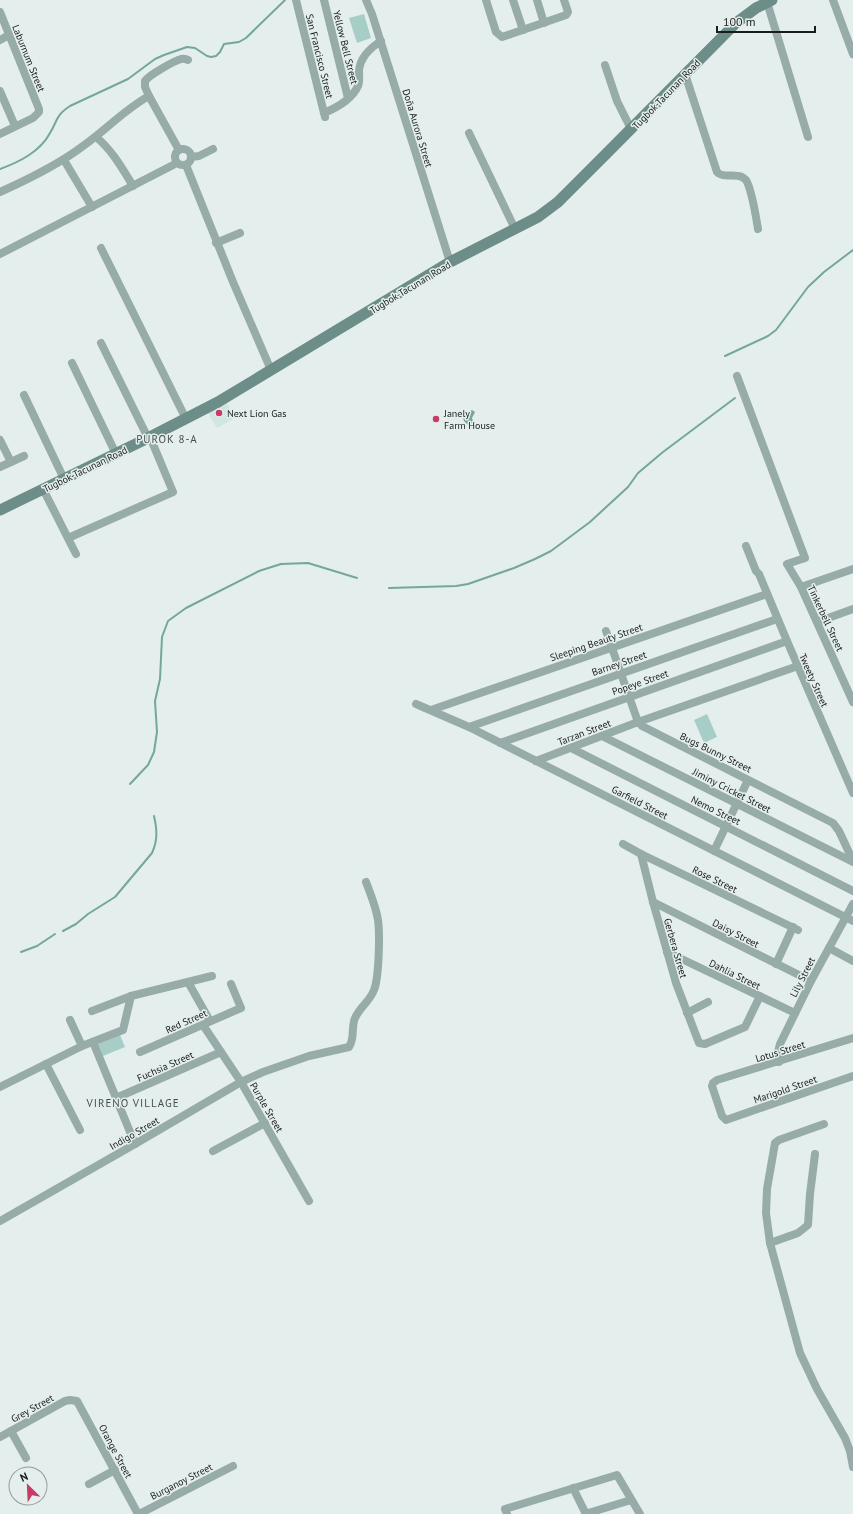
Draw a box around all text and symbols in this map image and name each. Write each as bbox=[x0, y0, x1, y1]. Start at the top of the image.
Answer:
scale bar bbox=[717, 8, 815, 34]
street label: Yellow Bell Street bbox=[330, 9, 361, 86]
street label: San Francisco Street bbox=[303, 12, 336, 100]
text: 100 m bbox=[723, 14, 756, 29]
street label: Laburnum Street bbox=[9, 23, 48, 94]
street label: Tugbok-Tacunan Road bbox=[630, 57, 703, 132]
street label: Doña Aurora Street bbox=[399, 87, 436, 169]
street label: Tugbok-Tacunan Road bbox=[367, 258, 453, 317]
place label: Next Lion Gas bbox=[227, 407, 286, 420]
place label: Janely Farm House bbox=[443, 407, 495, 432]
marker: Next Lion Gas bbox=[214, 408, 224, 418]
marker: Janely Farm House bbox=[431, 414, 441, 424]
district label: PUROK 8-A bbox=[136, 432, 198, 446]
street label: Tugbok-Tacunan Road bbox=[41, 443, 130, 496]
street label: Tinkerbell Street bbox=[805, 583, 847, 654]
street label: Sleeping Beauty Street bbox=[548, 620, 645, 664]
street label: Barney Street bbox=[590, 648, 649, 679]
street label: Tweety Street bbox=[796, 651, 831, 710]
street label: Popeye Street bbox=[610, 667, 671, 698]
street label: Tarzan Street bbox=[556, 716, 613, 749]
street label: Bugs Bunny Street bbox=[678, 729, 754, 776]
street label: Jiminy Cricket Street bbox=[689, 765, 774, 816]
street label: Garfield Street bbox=[609, 783, 671, 822]
street label: Nemo Street bbox=[689, 793, 743, 828]
street label: Rose Street bbox=[690, 863, 740, 896]
street label: Daisy Street bbox=[710, 916, 762, 951]
street label: Gerbera Street bbox=[661, 917, 690, 980]
street label: Lily Street bbox=[787, 954, 818, 999]
street label: Dahlia Street bbox=[707, 956, 763, 993]
street label: Red Street bbox=[163, 1006, 210, 1036]
street label: Lotus Street bbox=[754, 1038, 807, 1065]
street label: Fuchsia Street bbox=[135, 1048, 196, 1085]
street label: Marigold Street bbox=[752, 1072, 819, 1106]
street label: Purple Street bbox=[247, 1080, 286, 1135]
district label: VIRENO VILLAGE bbox=[85, 1096, 180, 1110]
street label: Indigo Street bbox=[107, 1114, 162, 1153]
street label: Grey Street bbox=[9, 1391, 56, 1425]
street label: Orange Street bbox=[96, 1422, 136, 1481]
street label: Burganoy Street bbox=[148, 1460, 215, 1503]
north arrow bbox=[8, 1466, 48, 1506]
text: N bbox=[18, 1469, 30, 1485]

